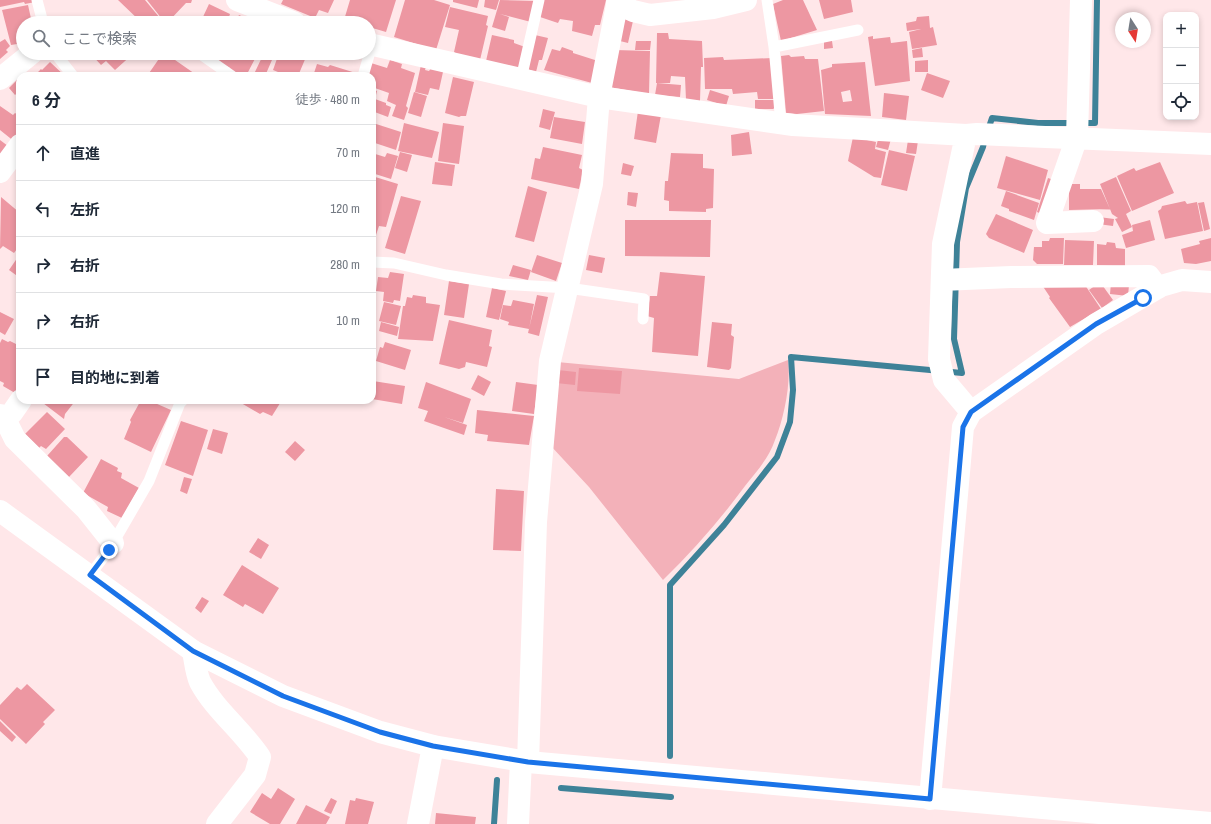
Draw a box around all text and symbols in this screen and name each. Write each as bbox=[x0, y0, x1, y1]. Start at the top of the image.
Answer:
north arrow bbox=[1115, 12, 1151, 48]
map controls bbox=[1163, 12, 1199, 120]
button: + bbox=[1163, 12, 1199, 48]
search box bbox=[16, 16, 376, 60]
icon: search bbox=[30, 27, 52, 49]
text: ここで検索 bbox=[62, 28, 137, 49]
button: − bbox=[1163, 48, 1199, 84]
button: locate bbox=[1163, 84, 1199, 120]
text: 6 分 bbox=[32, 88, 61, 111]
text: 徒歩 · 480 m bbox=[295, 91, 360, 108]
icon: ahead bbox=[32, 142, 54, 164]
text: 直進 bbox=[70, 143, 100, 164]
text: 70 m bbox=[336, 144, 360, 161]
icon: left bbox=[32, 198, 54, 220]
text: 左折 bbox=[70, 199, 100, 220]
text: 120 m bbox=[330, 200, 360, 217]
icon: right bbox=[32, 254, 54, 276]
text: 右折 bbox=[70, 255, 100, 276]
text: 280 m bbox=[330, 256, 360, 273]
route start bbox=[1134, 289, 1152, 307]
icon: right bbox=[32, 310, 54, 332]
text: 右折 bbox=[70, 311, 100, 332]
text: 10 m bbox=[336, 312, 360, 329]
icon: arrive bbox=[32, 366, 54, 388]
text: 目的地に到着 bbox=[70, 367, 160, 388]
route end bbox=[100, 541, 118, 559]

